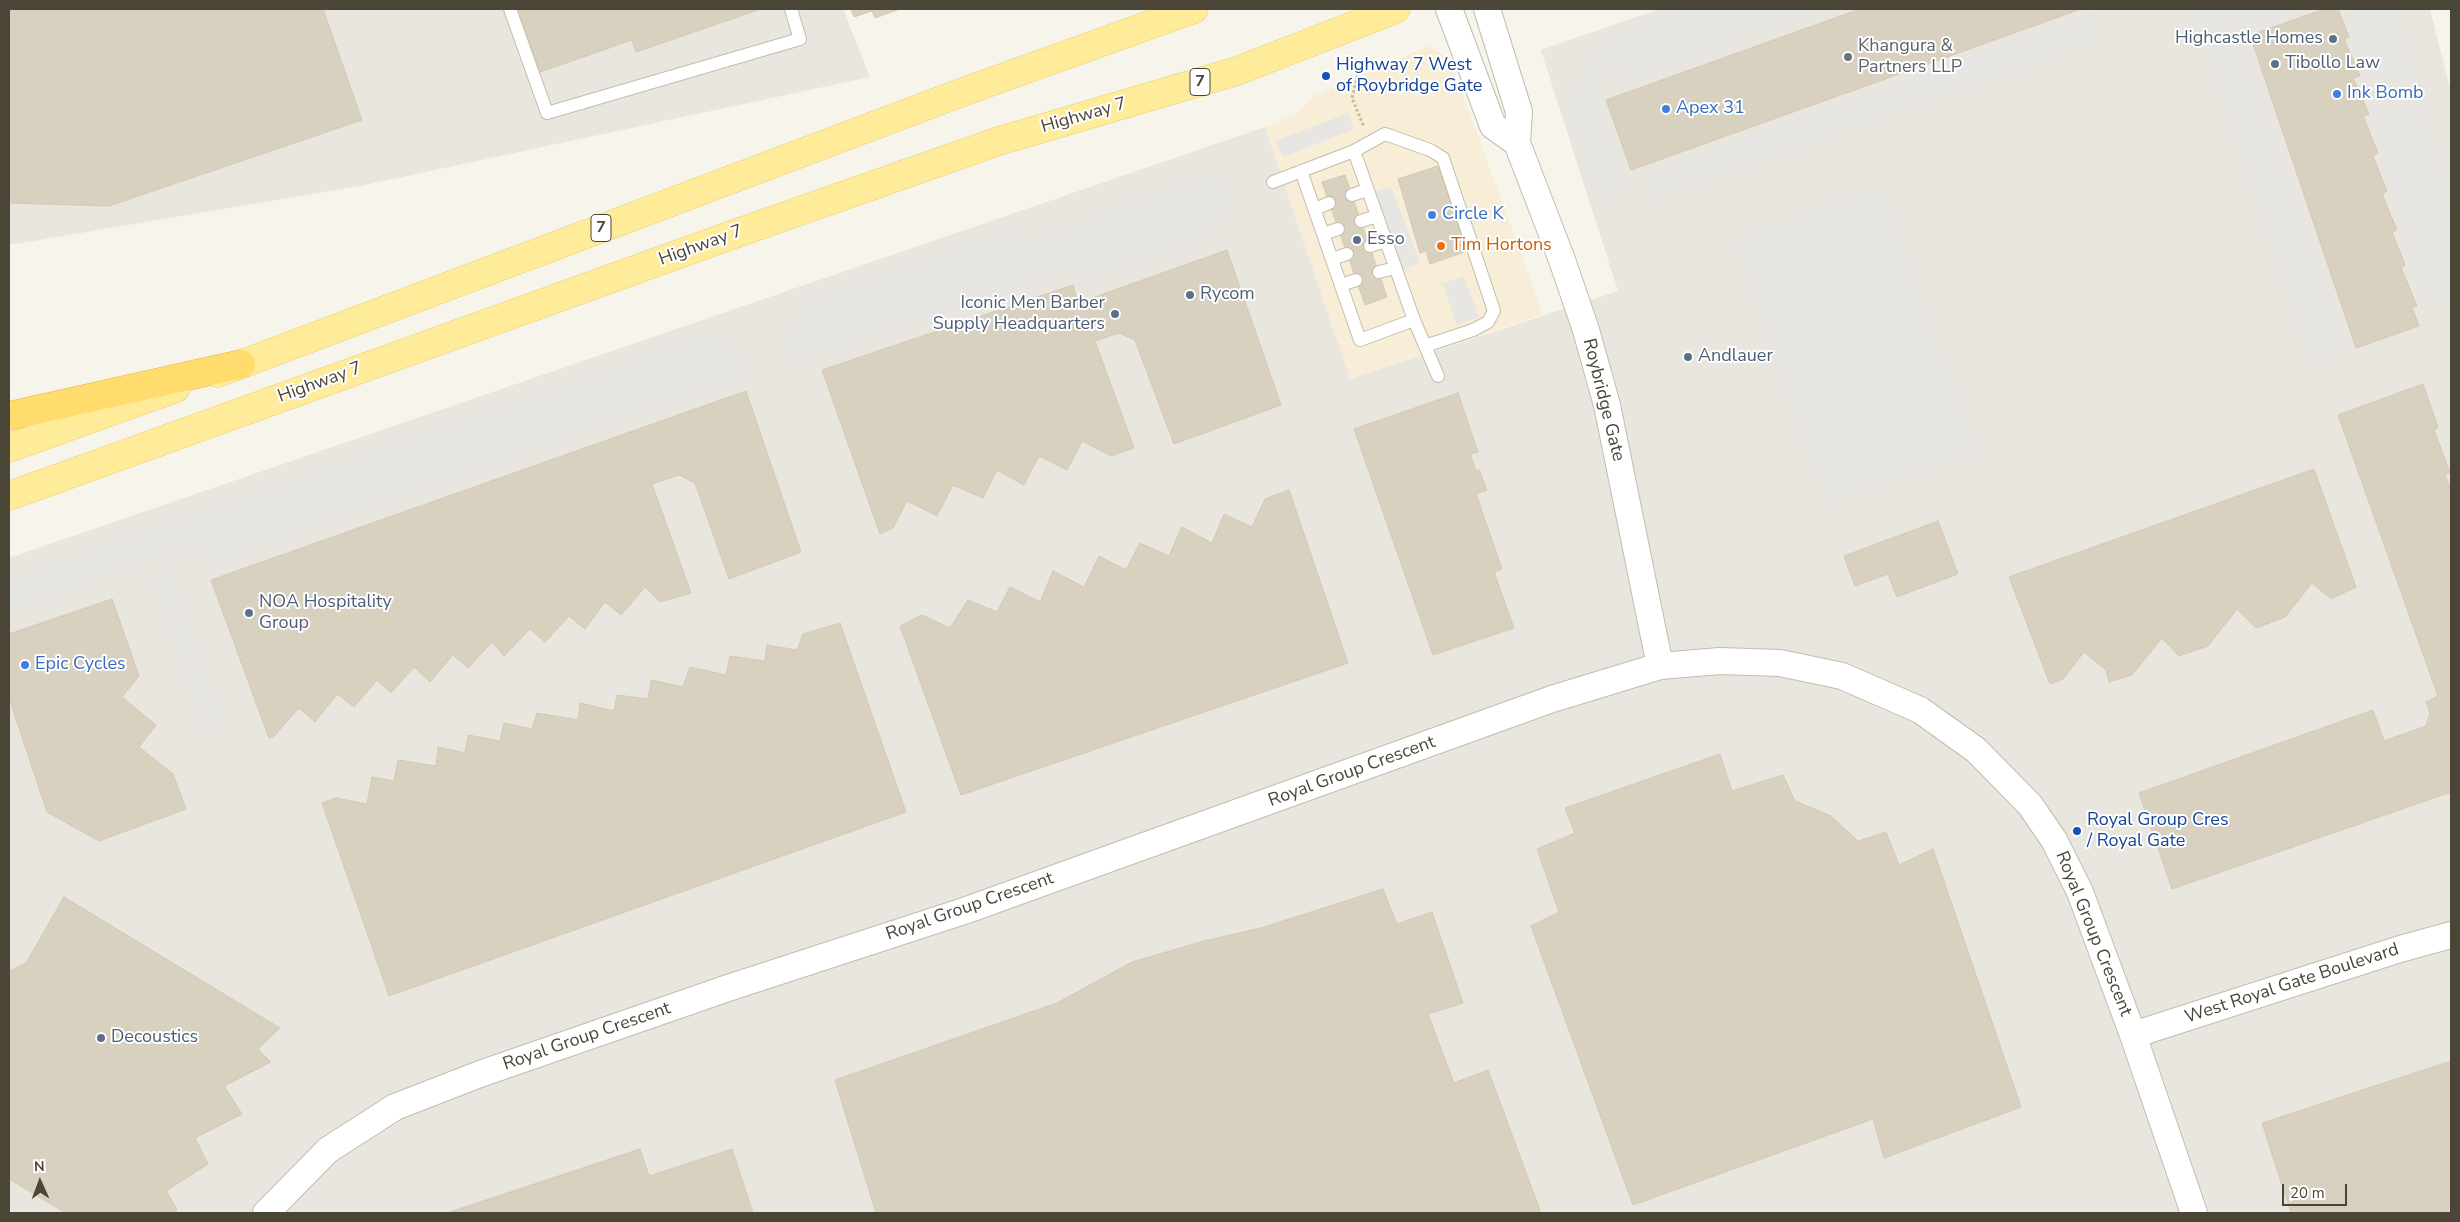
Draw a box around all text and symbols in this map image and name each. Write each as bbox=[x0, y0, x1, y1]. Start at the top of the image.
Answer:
place label: Highcastle Homes bbox=[2175, 28, 2323, 50]
marker: Highcastle Homes bbox=[2327, 33, 2339, 45]
place label: Khangura & Partners LLP bbox=[1858, 36, 1962, 78]
marker: Khangura & Partners LLP bbox=[1842, 51, 1854, 63]
place label: Tibollo Law bbox=[2285, 53, 2380, 75]
place label: Highway 7 West of Roybridge Gate bbox=[1336, 55, 1482, 98]
marker: Tibollo Law bbox=[2269, 58, 2281, 70]
road number: 7 bbox=[1190, 68, 1210, 95]
marker: Highway 7 West of Roybridge Gate bbox=[1320, 70, 1332, 82]
place label: Ink Bomb bbox=[2347, 83, 2424, 105]
marker: Ink Bomb bbox=[2331, 88, 2343, 100]
street label: Highway 7 bbox=[1039, 94, 1129, 138]
place label: Apex 31 bbox=[1676, 98, 1745, 120]
marker: Apex 31 bbox=[1660, 103, 1672, 115]
place label: Circle K bbox=[1442, 204, 1504, 226]
marker: Circle K bbox=[1426, 209, 1438, 221]
road number: 7 bbox=[591, 214, 611, 242]
street label: Highway 7 bbox=[656, 221, 746, 271]
place label: Esso bbox=[1367, 229, 1405, 251]
marker: Esso bbox=[1351, 234, 1363, 246]
place label: Tim Hortons bbox=[1451, 235, 1552, 257]
marker: Tim Hortons bbox=[1435, 240, 1447, 252]
place label: Rycom bbox=[1200, 284, 1255, 306]
marker: Rycom bbox=[1184, 289, 1196, 301]
place label: Iconic Men Barber Supply Headquarters bbox=[933, 293, 1105, 336]
marker: Iconic Men Barber Supply Headquarters bbox=[1109, 308, 1121, 320]
street label: Roybridge Gate bbox=[1577, 336, 1629, 464]
place label: Andlauer bbox=[1698, 346, 1773, 368]
marker: Andlauer bbox=[1682, 351, 1694, 363]
street label: Highway 7 bbox=[275, 358, 365, 408]
place label: NOA Hospitality Group bbox=[259, 592, 392, 634]
marker: NOA Hospitality Group bbox=[243, 607, 255, 619]
place label: Epic Cycles bbox=[35, 654, 126, 676]
marker: Epic Cycles bbox=[19, 659, 31, 671]
street label: Royal Group Crescent bbox=[1266, 732, 1438, 812]
place label: Royal Group Cres / Royal Gate bbox=[2087, 810, 2229, 852]
marker: Royal Group Cres / Royal Gate bbox=[2071, 825, 2083, 837]
street label: Royal Group Crescent bbox=[2050, 848, 2136, 1020]
street label: Royal Group Crescent bbox=[883, 868, 1057, 946]
street label: West Royal Gate Boulevard bbox=[2182, 939, 2402, 1029]
street label: Royal Group Crescent bbox=[500, 998, 674, 1076]
place label: Decoustics bbox=[111, 1027, 198, 1049]
marker: Decoustics bbox=[95, 1032, 107, 1044]
north arrow bbox=[15, 1157, 65, 1207]
text: N bbox=[34, 1157, 45, 1176]
scale bar bbox=[2285, 1174, 2350, 1206]
text: 20 m bbox=[2290, 1183, 2325, 1203]

